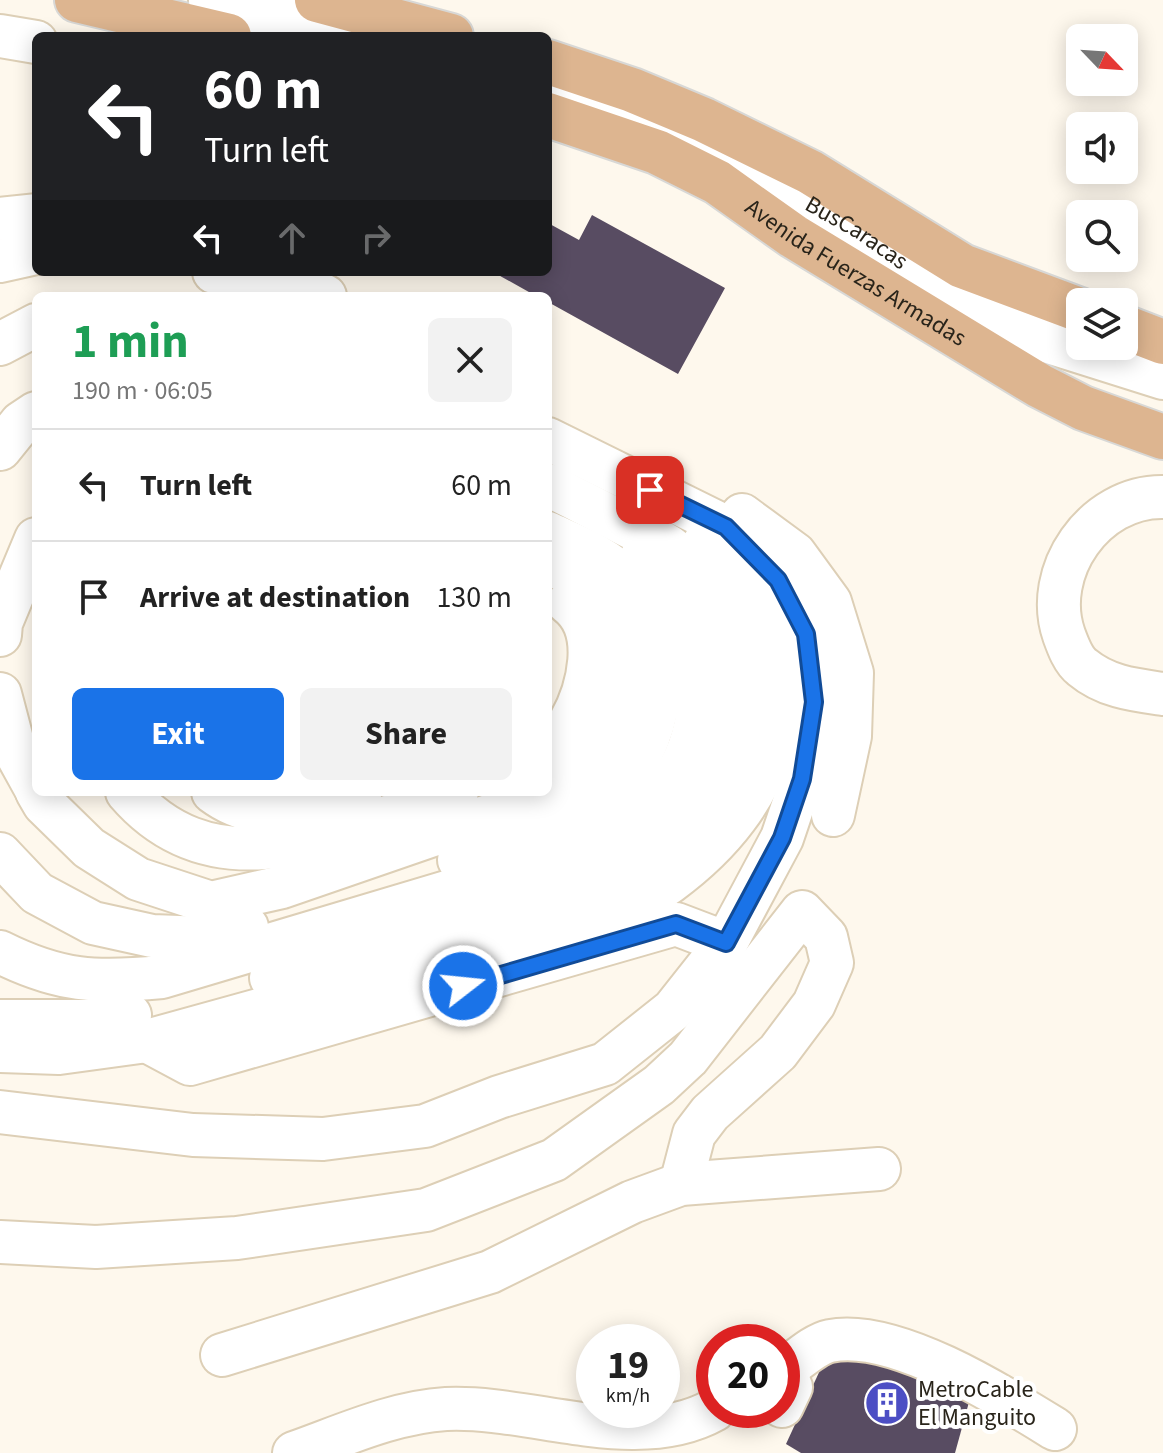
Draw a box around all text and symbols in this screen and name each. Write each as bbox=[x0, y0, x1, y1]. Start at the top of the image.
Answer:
north arrow bbox=[1066, 24, 1138, 96]
map controls bbox=[1066, 24, 1138, 360]
text: 60 m bbox=[204, 51, 322, 130]
icon: left bbox=[72, 64, 176, 168]
button: sound bbox=[1066, 112, 1138, 184]
text: Turn left bbox=[204, 125, 329, 176]
street label: BusCaracas bbox=[799, 186, 915, 278]
street label: Avenida Fuerzas Armadas bbox=[738, 190, 973, 355]
button: search bbox=[1066, 200, 1138, 272]
icon: left bbox=[186, 216, 230, 260]
icon: ahead bbox=[270, 216, 314, 260]
icon: right bbox=[354, 216, 398, 260]
button: layers bbox=[1066, 288, 1138, 360]
text: 1 min bbox=[72, 308, 189, 376]
button: close bbox=[428, 318, 512, 402]
text: 190 m · 06:05 bbox=[72, 372, 213, 409]
pin bbox=[616, 456, 684, 524]
icon: left bbox=[72, 463, 116, 507]
text: Turn left bbox=[140, 464, 252, 507]
text: 60 m bbox=[451, 464, 512, 507]
icon: arrive bbox=[628, 468, 672, 512]
icon: arrive bbox=[72, 575, 116, 619]
text: Arrive at destination bbox=[140, 576, 410, 619]
text: 130 m bbox=[436, 576, 512, 619]
button: Exit bbox=[72, 688, 284, 780]
button: Share bbox=[300, 688, 512, 780]
position arrow bbox=[421, 944, 505, 1028]
speed limit sign: 20 bbox=[696, 1324, 800, 1428]
text: 19 bbox=[607, 1337, 649, 1394]
place label: MetroCable El Manguito bbox=[918, 1372, 1036, 1435]
building icon: MetroCable El Manguito bbox=[863, 1379, 911, 1427]
text: km/h bbox=[606, 1382, 650, 1410]

